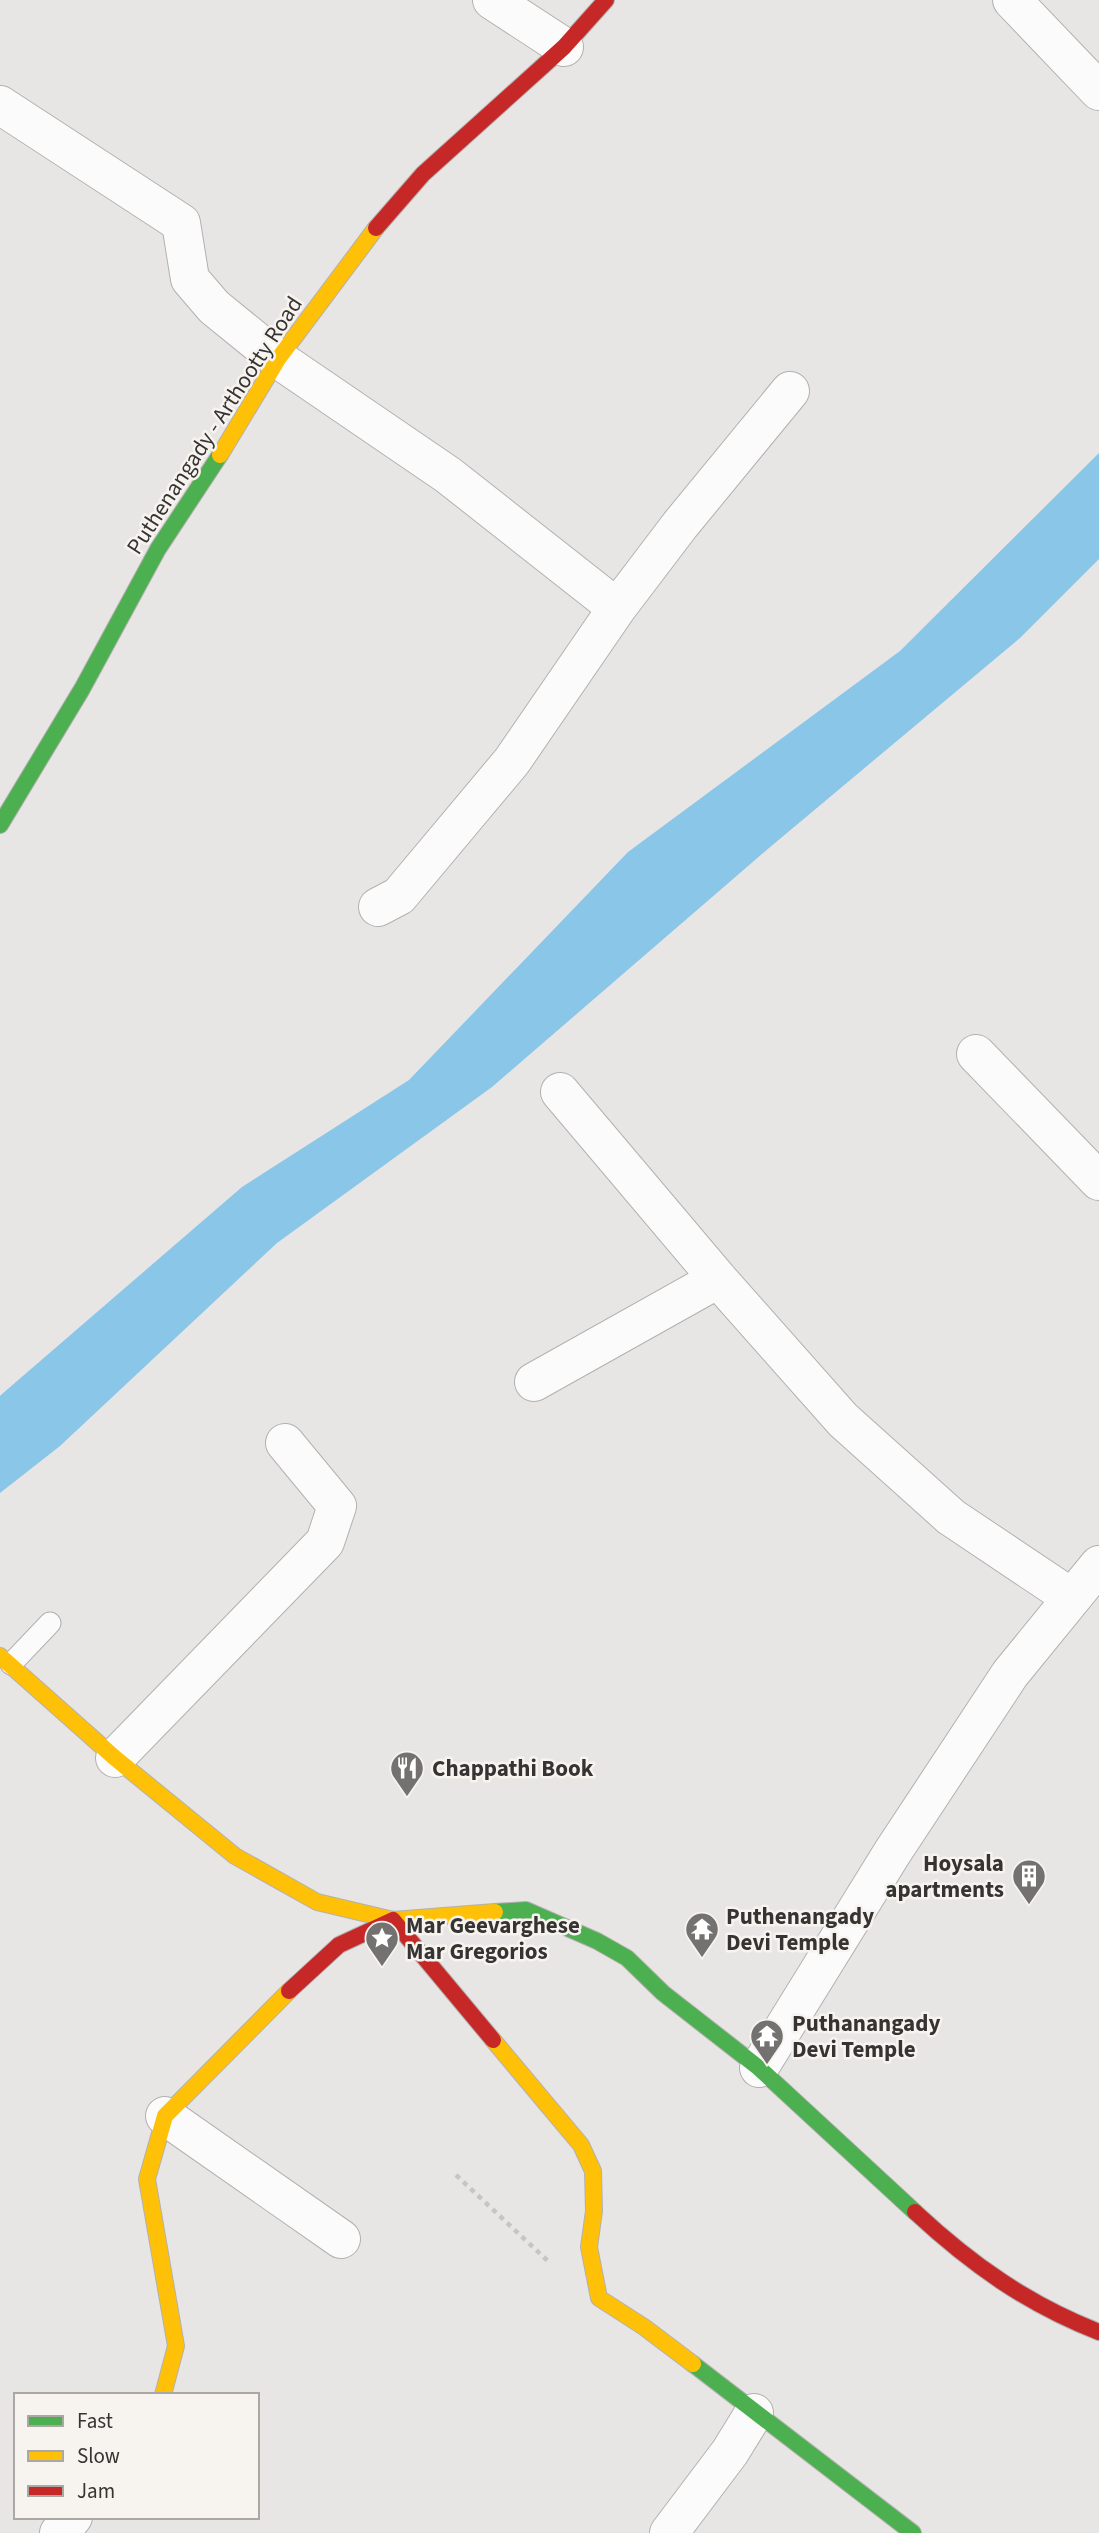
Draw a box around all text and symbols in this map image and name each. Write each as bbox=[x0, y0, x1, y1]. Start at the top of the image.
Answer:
street label: Puthenangady - Arthootty Road bbox=[118, 290, 310, 561]
restaurant icon: Chappathi Book bbox=[388, 1749, 426, 1798]
place label: Chappathi Book bbox=[432, 1752, 594, 1785]
place label: Hoysala apartments bbox=[885, 1847, 1004, 1906]
building icon: Hoysala apartments bbox=[1010, 1857, 1048, 1906]
place label: Puthenangady Devi Temple bbox=[726, 1900, 874, 1959]
place label: Mar Geevarghese Mar Gregorios bbox=[406, 1909, 580, 1968]
temple icon: Puthenangady Devi Temple bbox=[683, 1910, 721, 1959]
place icon: Mar Geevarghese Mar Gregorios bbox=[363, 1919, 401, 1968]
place label: Puthanangady Devi Temple bbox=[792, 2007, 940, 2066]
temple icon: Puthanangady Devi Temple bbox=[748, 2017, 786, 2066]
legend bbox=[14, 2393, 259, 2519]
text: Fast bbox=[77, 2406, 113, 2436]
text: Slow bbox=[77, 2441, 120, 2471]
text: Jam bbox=[77, 2476, 115, 2506]

